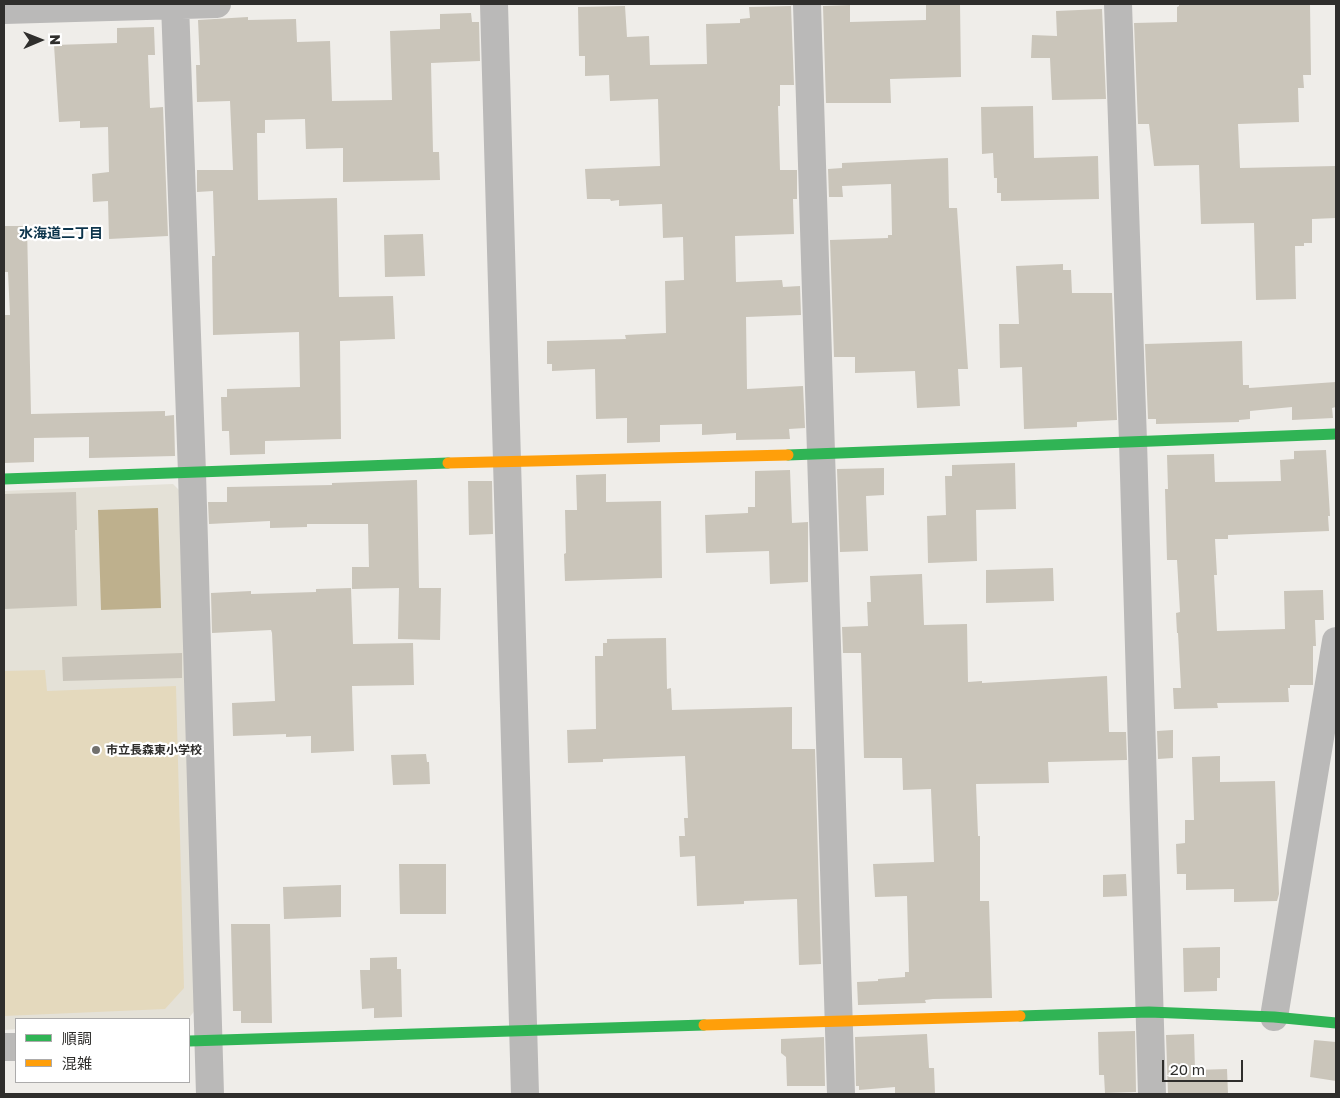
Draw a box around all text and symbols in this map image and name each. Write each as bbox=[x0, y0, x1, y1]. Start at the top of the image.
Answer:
north arrow bbox=[15, 15, 65, 65]
text: N bbox=[47, 34, 64, 45]
district label: 水海道二丁目 bbox=[19, 226, 103, 242]
place label: 市立長森東小学校 bbox=[106, 743, 202, 757]
marker: 市立長森東小学校 bbox=[90, 744, 102, 756]
legend bbox=[15, 1018, 190, 1083]
text: 順調 bbox=[62, 1029, 92, 1047]
scale bar bbox=[1165, 1050, 1246, 1082]
text: 混雑 bbox=[62, 1054, 92, 1072]
text: 20 m bbox=[1170, 1060, 1205, 1078]

